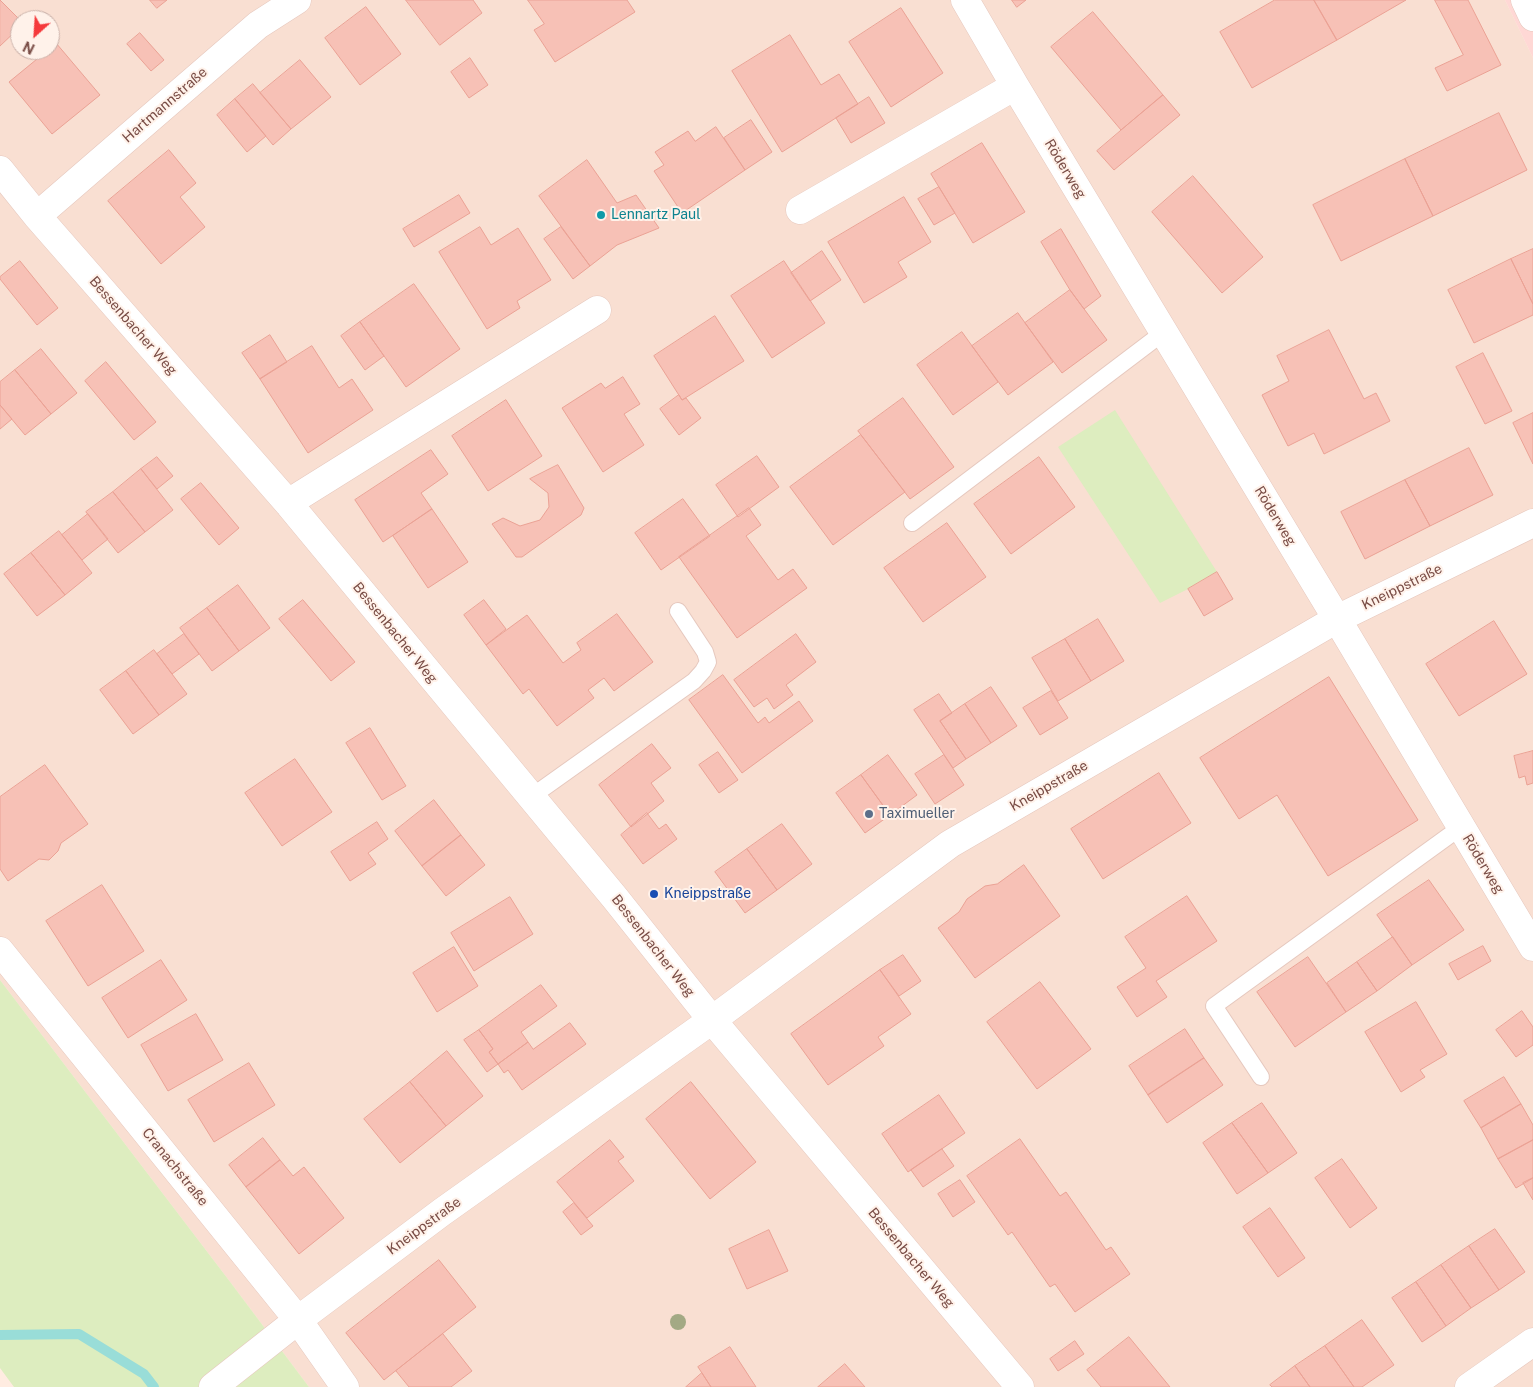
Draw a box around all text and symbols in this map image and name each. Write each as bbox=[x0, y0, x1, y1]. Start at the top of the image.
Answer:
north arrow bbox=[10, 10, 60, 60]
text: N bbox=[20, 38, 37, 57]
street label: Hartmannstraße bbox=[119, 64, 211, 146]
street label: Röderweg bbox=[1041, 136, 1089, 202]
place label: Lennartz Paul bbox=[611, 207, 700, 223]
marker: Lennartz Paul bbox=[595, 209, 607, 221]
street label: Bessenbacher Weg bbox=[86, 273, 180, 379]
street label: Röderweg bbox=[1251, 483, 1299, 549]
street label: Kneippstraße bbox=[1359, 560, 1445, 614]
street label: Bessenbacher Weg bbox=[349, 579, 441, 687]
street label: Kneippstraße bbox=[1007, 757, 1091, 815]
place label: Taximueller bbox=[879, 806, 955, 822]
marker: Taximueller bbox=[863, 808, 875, 820]
street label: Röderweg bbox=[1459, 831, 1507, 897]
place label: Kneippstraße bbox=[664, 886, 751, 902]
marker: Kneippstraße bbox=[648, 888, 660, 900]
street label: Bessenbacher Weg bbox=[608, 892, 698, 1000]
street label: Cranachstraße bbox=[138, 1125, 212, 1209]
street label: Kneippstraße bbox=[384, 1194, 464, 1258]
street label: Bessenbacher Weg bbox=[864, 1205, 958, 1311]

